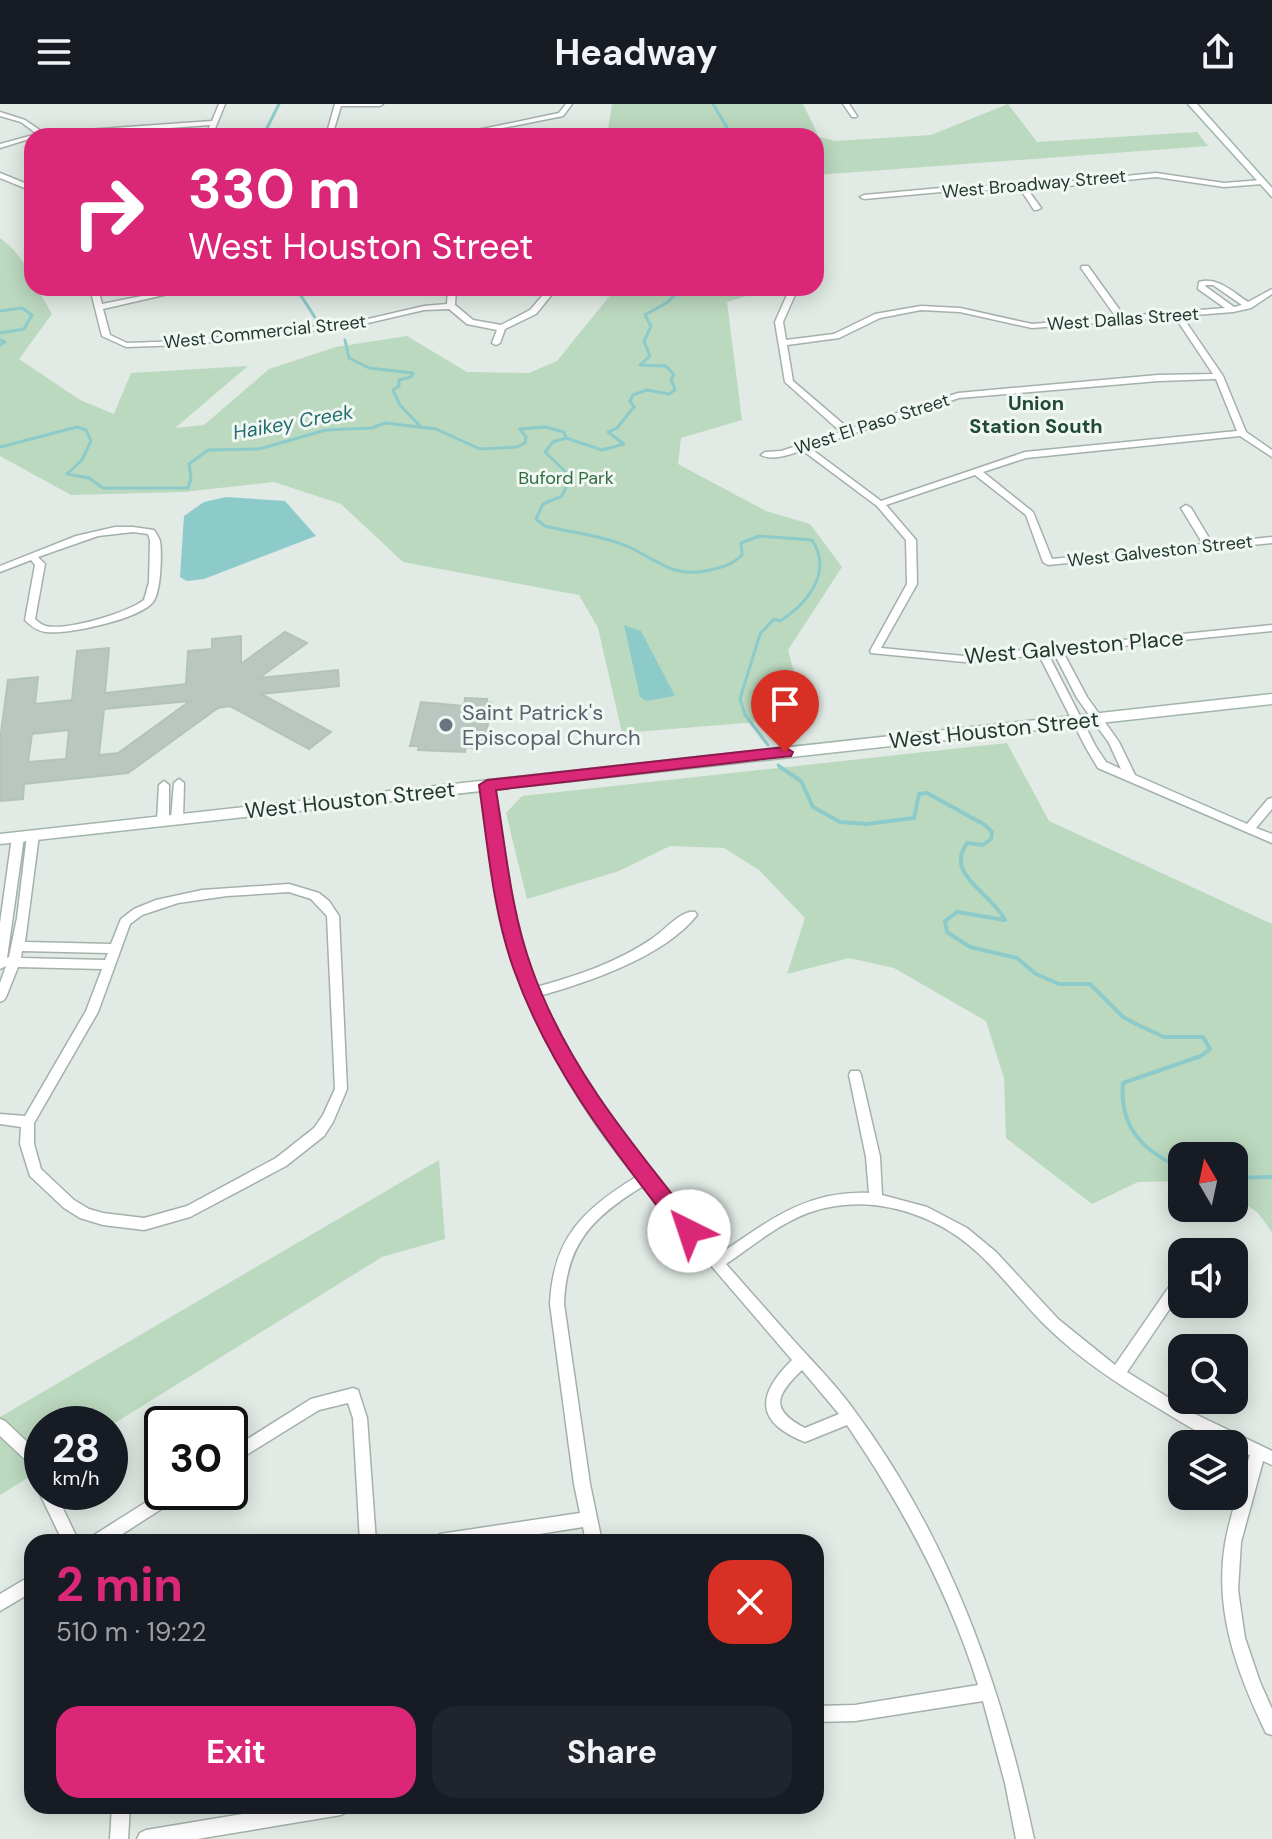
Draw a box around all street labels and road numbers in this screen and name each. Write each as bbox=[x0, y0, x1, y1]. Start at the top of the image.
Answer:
street label: West Broadway Street bbox=[941, 164, 1127, 204]
street label: West Dallas Street bbox=[1046, 302, 1200, 336]
street label: West Commercial Street bbox=[162, 309, 368, 355]
street label: West El Paso Street bbox=[791, 388, 953, 460]
street label: West Galveston Street bbox=[1066, 529, 1254, 573]
street label: West Galveston Place bbox=[963, 623, 1185, 671]
street label: West Houston Street bbox=[888, 705, 1100, 755]
street label: West Houston Street bbox=[244, 775, 456, 825]

